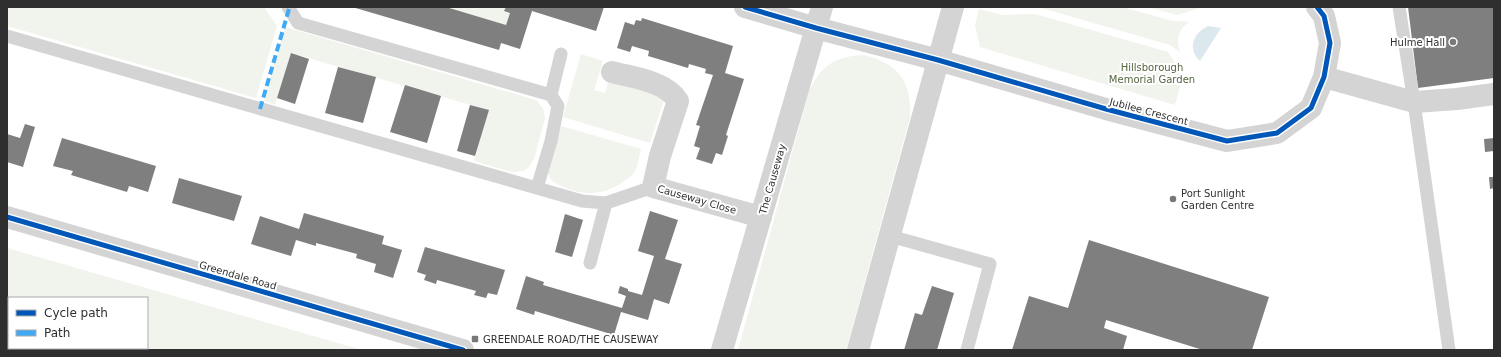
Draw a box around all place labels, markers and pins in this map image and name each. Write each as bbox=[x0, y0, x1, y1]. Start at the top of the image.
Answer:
place label: Hulme Hall bbox=[1390, 37, 1445, 48]
marker: Hulme Hall bbox=[1448, 37, 1458, 47]
place label: Port Sunlight Garden Centre bbox=[1181, 188, 1254, 211]
marker: Port Sunlight Garden Centre bbox=[1168, 194, 1178, 204]
marker: GREENDALE ROAD/THE CAUSEWAY bbox=[470, 334, 480, 344]
place label: GREENDALE ROAD/THE CAUSEWAY bbox=[483, 334, 659, 345]

